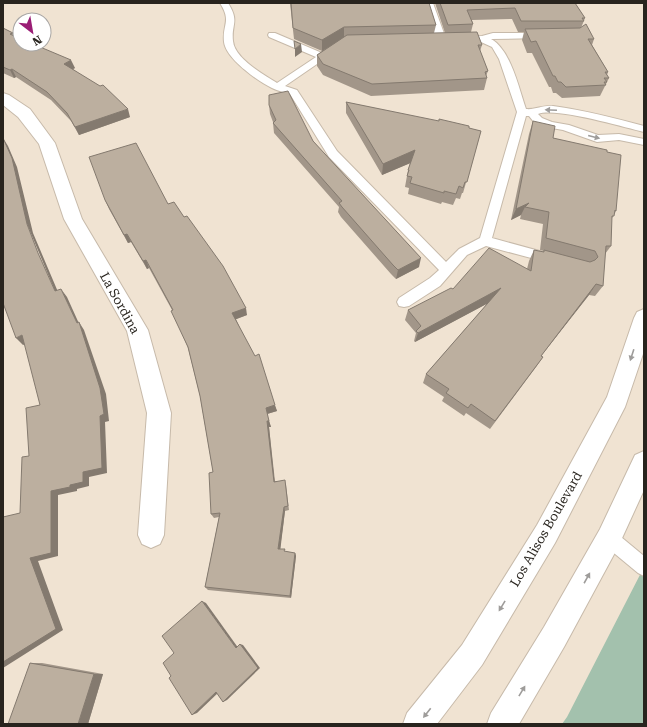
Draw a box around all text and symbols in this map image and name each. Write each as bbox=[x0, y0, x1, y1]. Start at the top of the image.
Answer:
north arrow bbox=[12, 12, 52, 52]
text: N bbox=[29, 32, 44, 48]
one-way arrow bbox=[545, 106, 557, 113]
one-way arrow bbox=[588, 134, 600, 140]
street label: La Sordina bbox=[97, 270, 143, 336]
one-way arrow bbox=[629, 349, 635, 361]
street label: Los Alisos Boulevard bbox=[507, 468, 585, 589]
one-way arrow bbox=[583, 572, 590, 584]
one-way arrow bbox=[498, 600, 505, 612]
one-way arrow bbox=[518, 685, 525, 697]
one-way arrow bbox=[423, 707, 431, 718]

